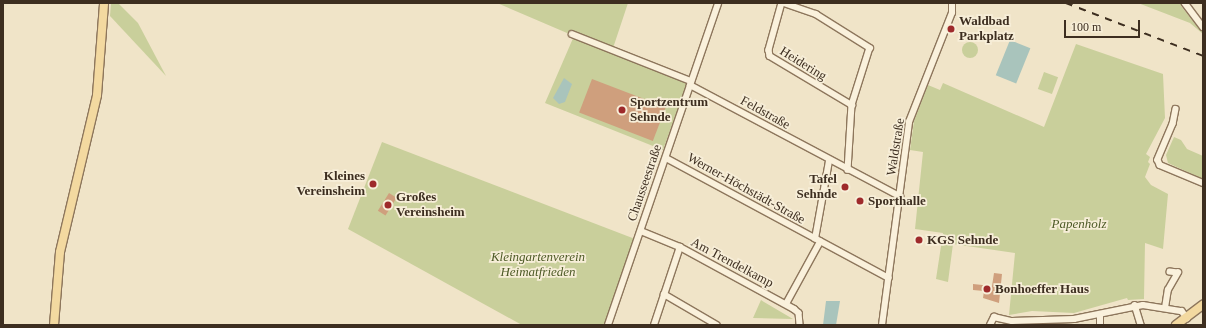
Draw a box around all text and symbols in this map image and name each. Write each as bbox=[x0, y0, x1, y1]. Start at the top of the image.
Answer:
scale bar bbox=[1066, 12, 1142, 38]
place label: Waldbad Parkplatz bbox=[959, 14, 1014, 45]
text: 100 m bbox=[1071, 20, 1101, 34]
marker: Waldbad Parkplatz bbox=[946, 24, 956, 34]
street label: Heidering bbox=[777, 44, 829, 84]
street label: Feldstraße bbox=[738, 93, 792, 133]
place label: Sportzentrum Sehnde bbox=[630, 95, 708, 126]
marker: Sportzentrum Sehnde bbox=[617, 105, 627, 115]
street label: Waldstraße bbox=[884, 117, 908, 177]
street label: Chausseestraße bbox=[625, 143, 665, 223]
street label: Werner-Höchstädt-Straße bbox=[684, 150, 808, 228]
place label: Kleines Vereinsheim bbox=[296, 169, 365, 200]
place label: Tafel Sehnde bbox=[797, 172, 837, 203]
marker: Kleines Vereinsheim bbox=[368, 179, 378, 189]
marker: Tafel Sehnde bbox=[840, 182, 850, 192]
place label: Großes Vereinsheim bbox=[396, 190, 465, 221]
place label: Sporthalle bbox=[868, 193, 926, 209]
marker: Sporthalle bbox=[855, 196, 865, 206]
marker: Großes Vereinsheim bbox=[383, 200, 393, 210]
park label: Papenholz bbox=[1052, 216, 1106, 232]
place label: KGS Sehnde bbox=[927, 232, 998, 248]
street label: Am Trendelkamp bbox=[688, 235, 776, 291]
marker: KGS Sehnde bbox=[914, 235, 924, 245]
park label: Kleingartenverein Heimatfrieden bbox=[491, 250, 585, 281]
place label: Bonhoeffer Haus bbox=[995, 281, 1089, 297]
marker: Bonhoeffer Haus bbox=[982, 284, 992, 294]

